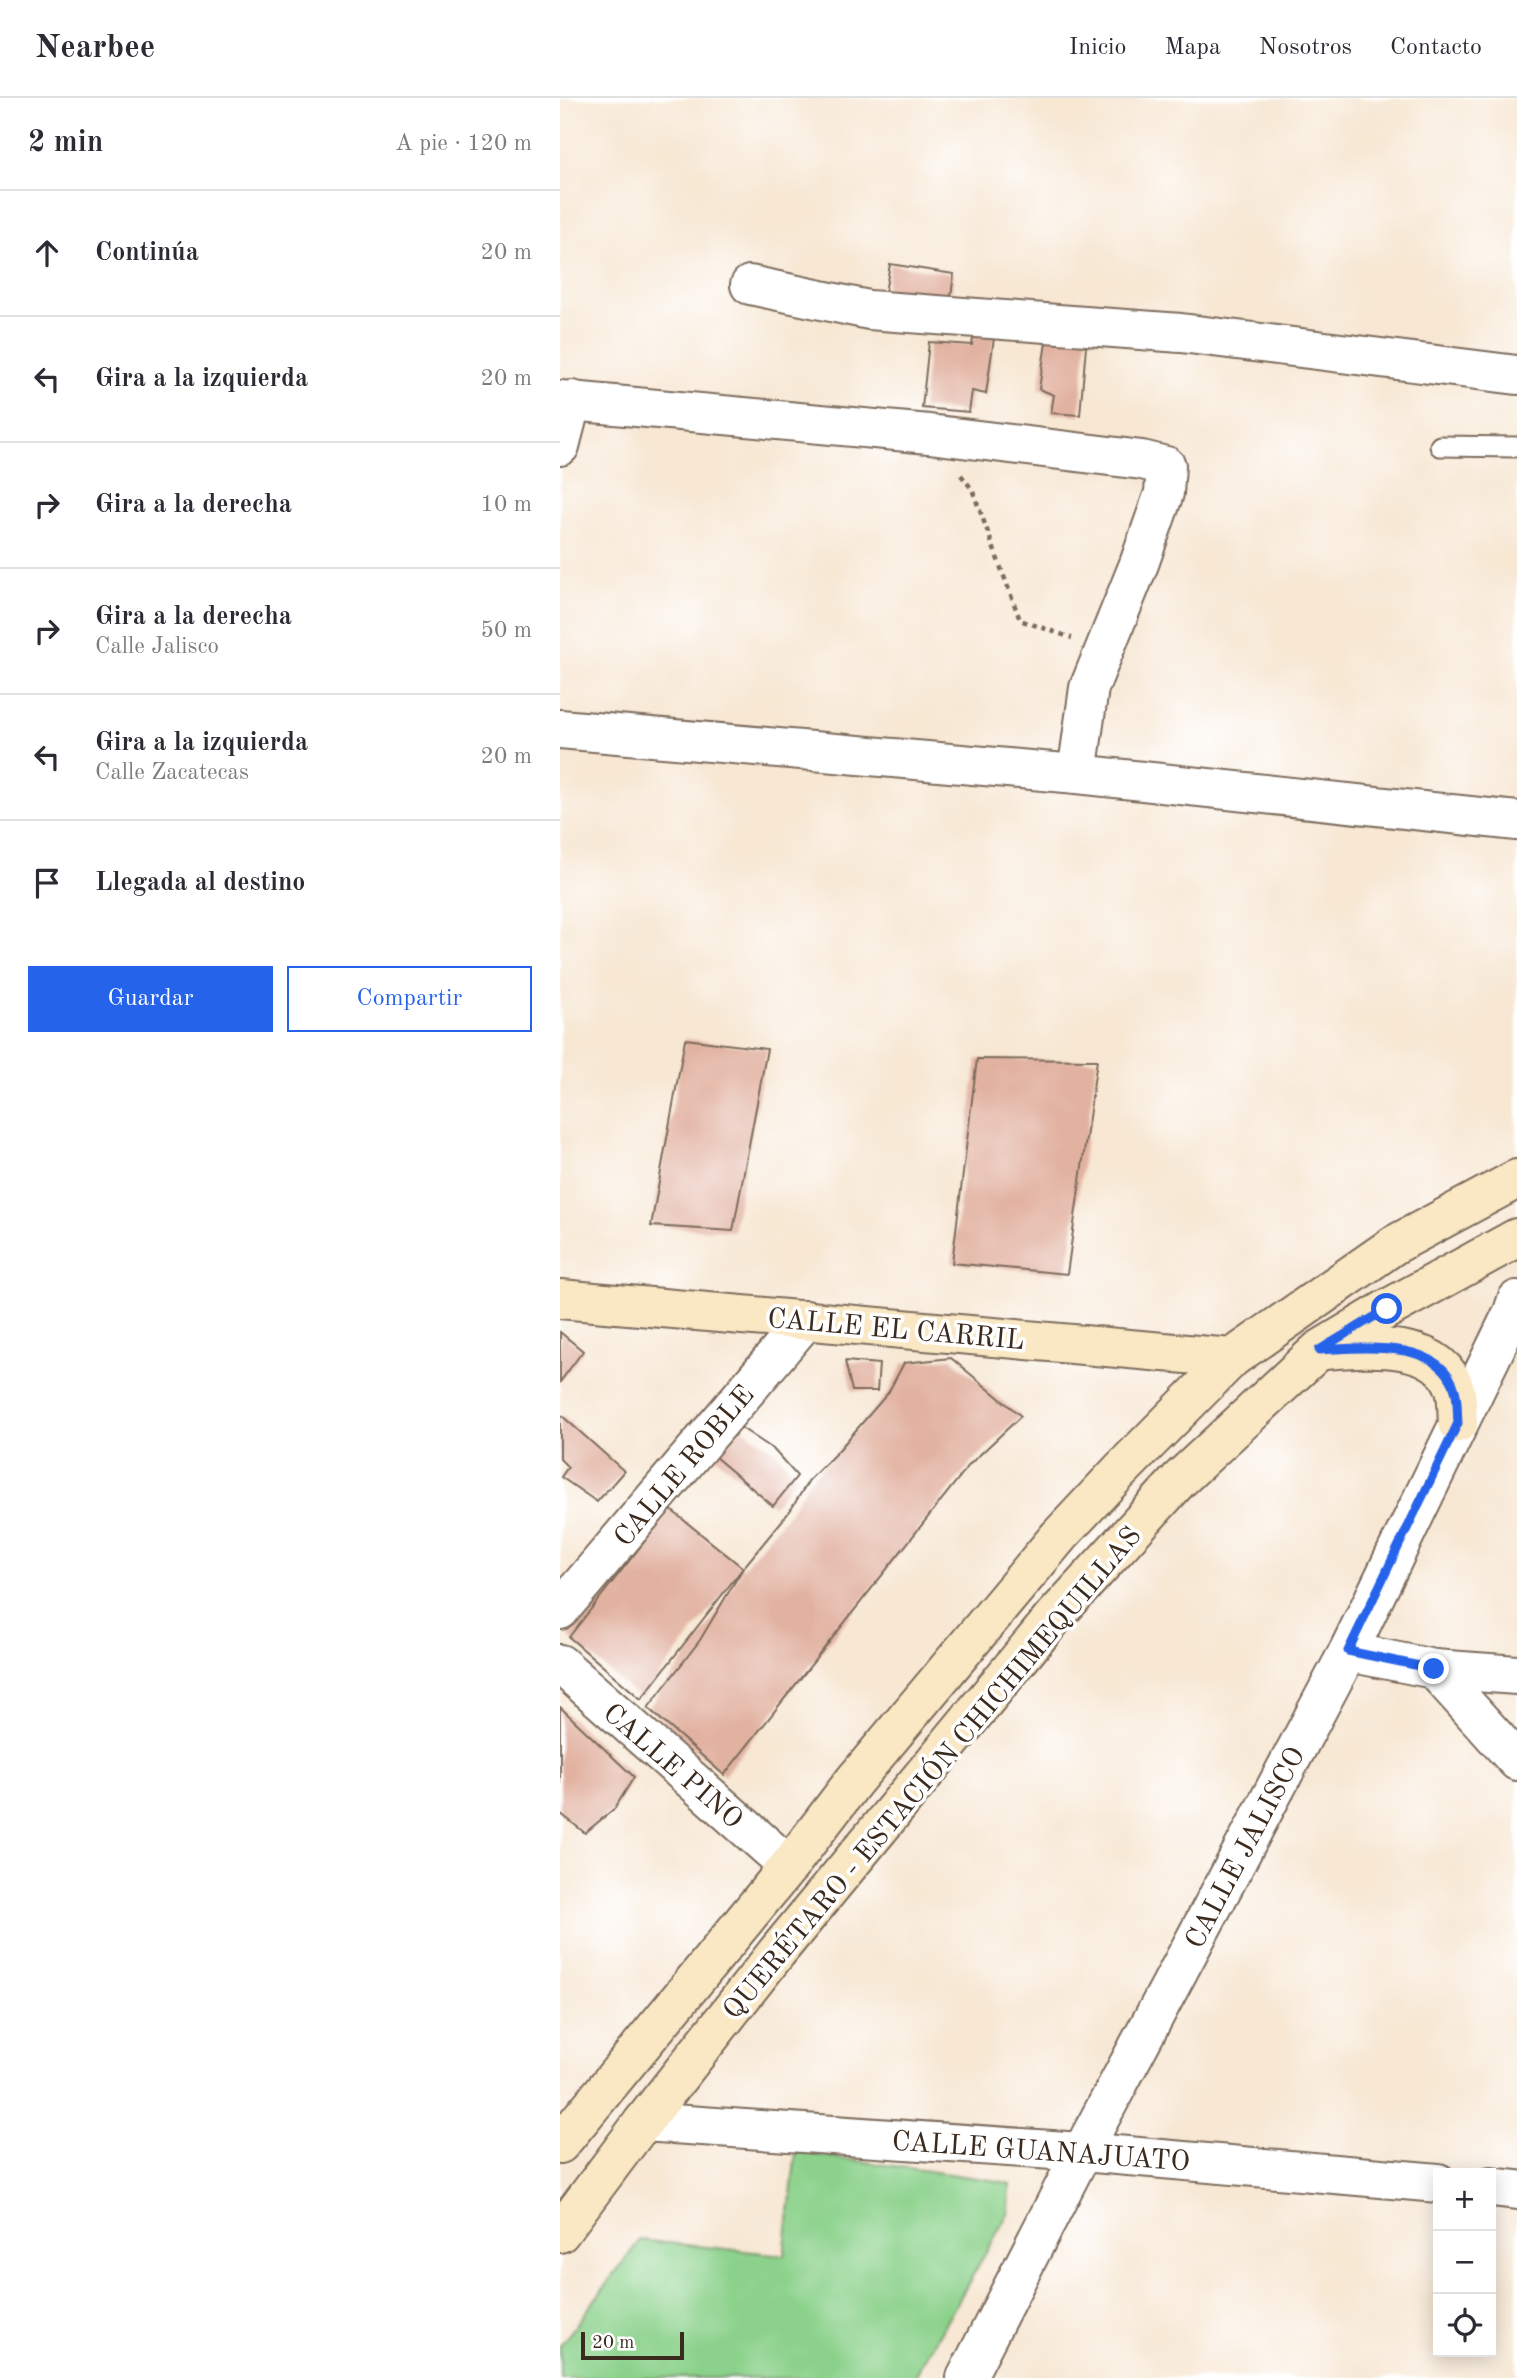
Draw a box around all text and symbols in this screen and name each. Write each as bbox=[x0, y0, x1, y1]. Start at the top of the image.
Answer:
text: Nearbee bbox=[35, 32, 155, 65]
text: Inicio bbox=[1069, 36, 1127, 60]
text: Mapa bbox=[1165, 36, 1221, 60]
text: Nosotros bbox=[1259, 36, 1352, 60]
text: Contacto bbox=[1390, 36, 1482, 60]
text: 2 min bbox=[28, 128, 103, 158]
text: A pie · 120 m bbox=[395, 132, 532, 155]
icon: ahead bbox=[28, 234, 66, 272]
text: Continúa bbox=[95, 240, 199, 266]
text: 20 m bbox=[481, 241, 532, 264]
icon: left bbox=[28, 360, 66, 398]
text: Gira a la izquierda bbox=[95, 366, 308, 392]
text: 20 m bbox=[481, 367, 532, 390]
icon: right bbox=[28, 486, 66, 524]
text: Gira a la derecha bbox=[95, 492, 292, 518]
text: 10 m bbox=[481, 493, 532, 516]
text: Gira a la derecha bbox=[95, 604, 292, 630]
icon: right bbox=[28, 612, 66, 650]
text: 50 m bbox=[481, 619, 532, 642]
text: Calle Jalisco bbox=[95, 635, 219, 658]
text: Gira a la izquierda bbox=[95, 730, 308, 756]
icon: left bbox=[28, 738, 66, 776]
text: 20 m bbox=[481, 745, 532, 768]
text: Calle Zacatecas bbox=[95, 761, 249, 784]
icon: arrive bbox=[28, 864, 66, 902]
text: Llegada al destino bbox=[95, 870, 305, 896]
button: Guardar bbox=[28, 966, 273, 1032]
button: Compartir bbox=[287, 966, 532, 1032]
route start bbox=[1371, 1293, 1402, 1324]
street label: CALLE EL CARRIL bbox=[766, 1306, 1025, 1356]
street label: CALLE ROBLE bbox=[610, 1381, 760, 1553]
street label: QUERÉTARO - ESTACIÓN CHICHIMEQUILLAS bbox=[715, 1519, 1148, 2026]
route end bbox=[1418, 1653, 1449, 1684]
street label: CALLE PINO bbox=[597, 1699, 747, 1835]
street label: CALLE JALISCO bbox=[1182, 1743, 1311, 1954]
street label: CALLE GUANAJUATO bbox=[891, 2129, 1191, 2177]
map controls bbox=[1433, 2168, 1496, 2357]
button: + bbox=[1433, 2168, 1496, 2231]
button: − bbox=[1433, 2231, 1496, 2294]
button: locate bbox=[1433, 2294, 1496, 2357]
scale bar bbox=[581, 2329, 684, 2361]
text: 20 m bbox=[592, 2334, 634, 2353]

